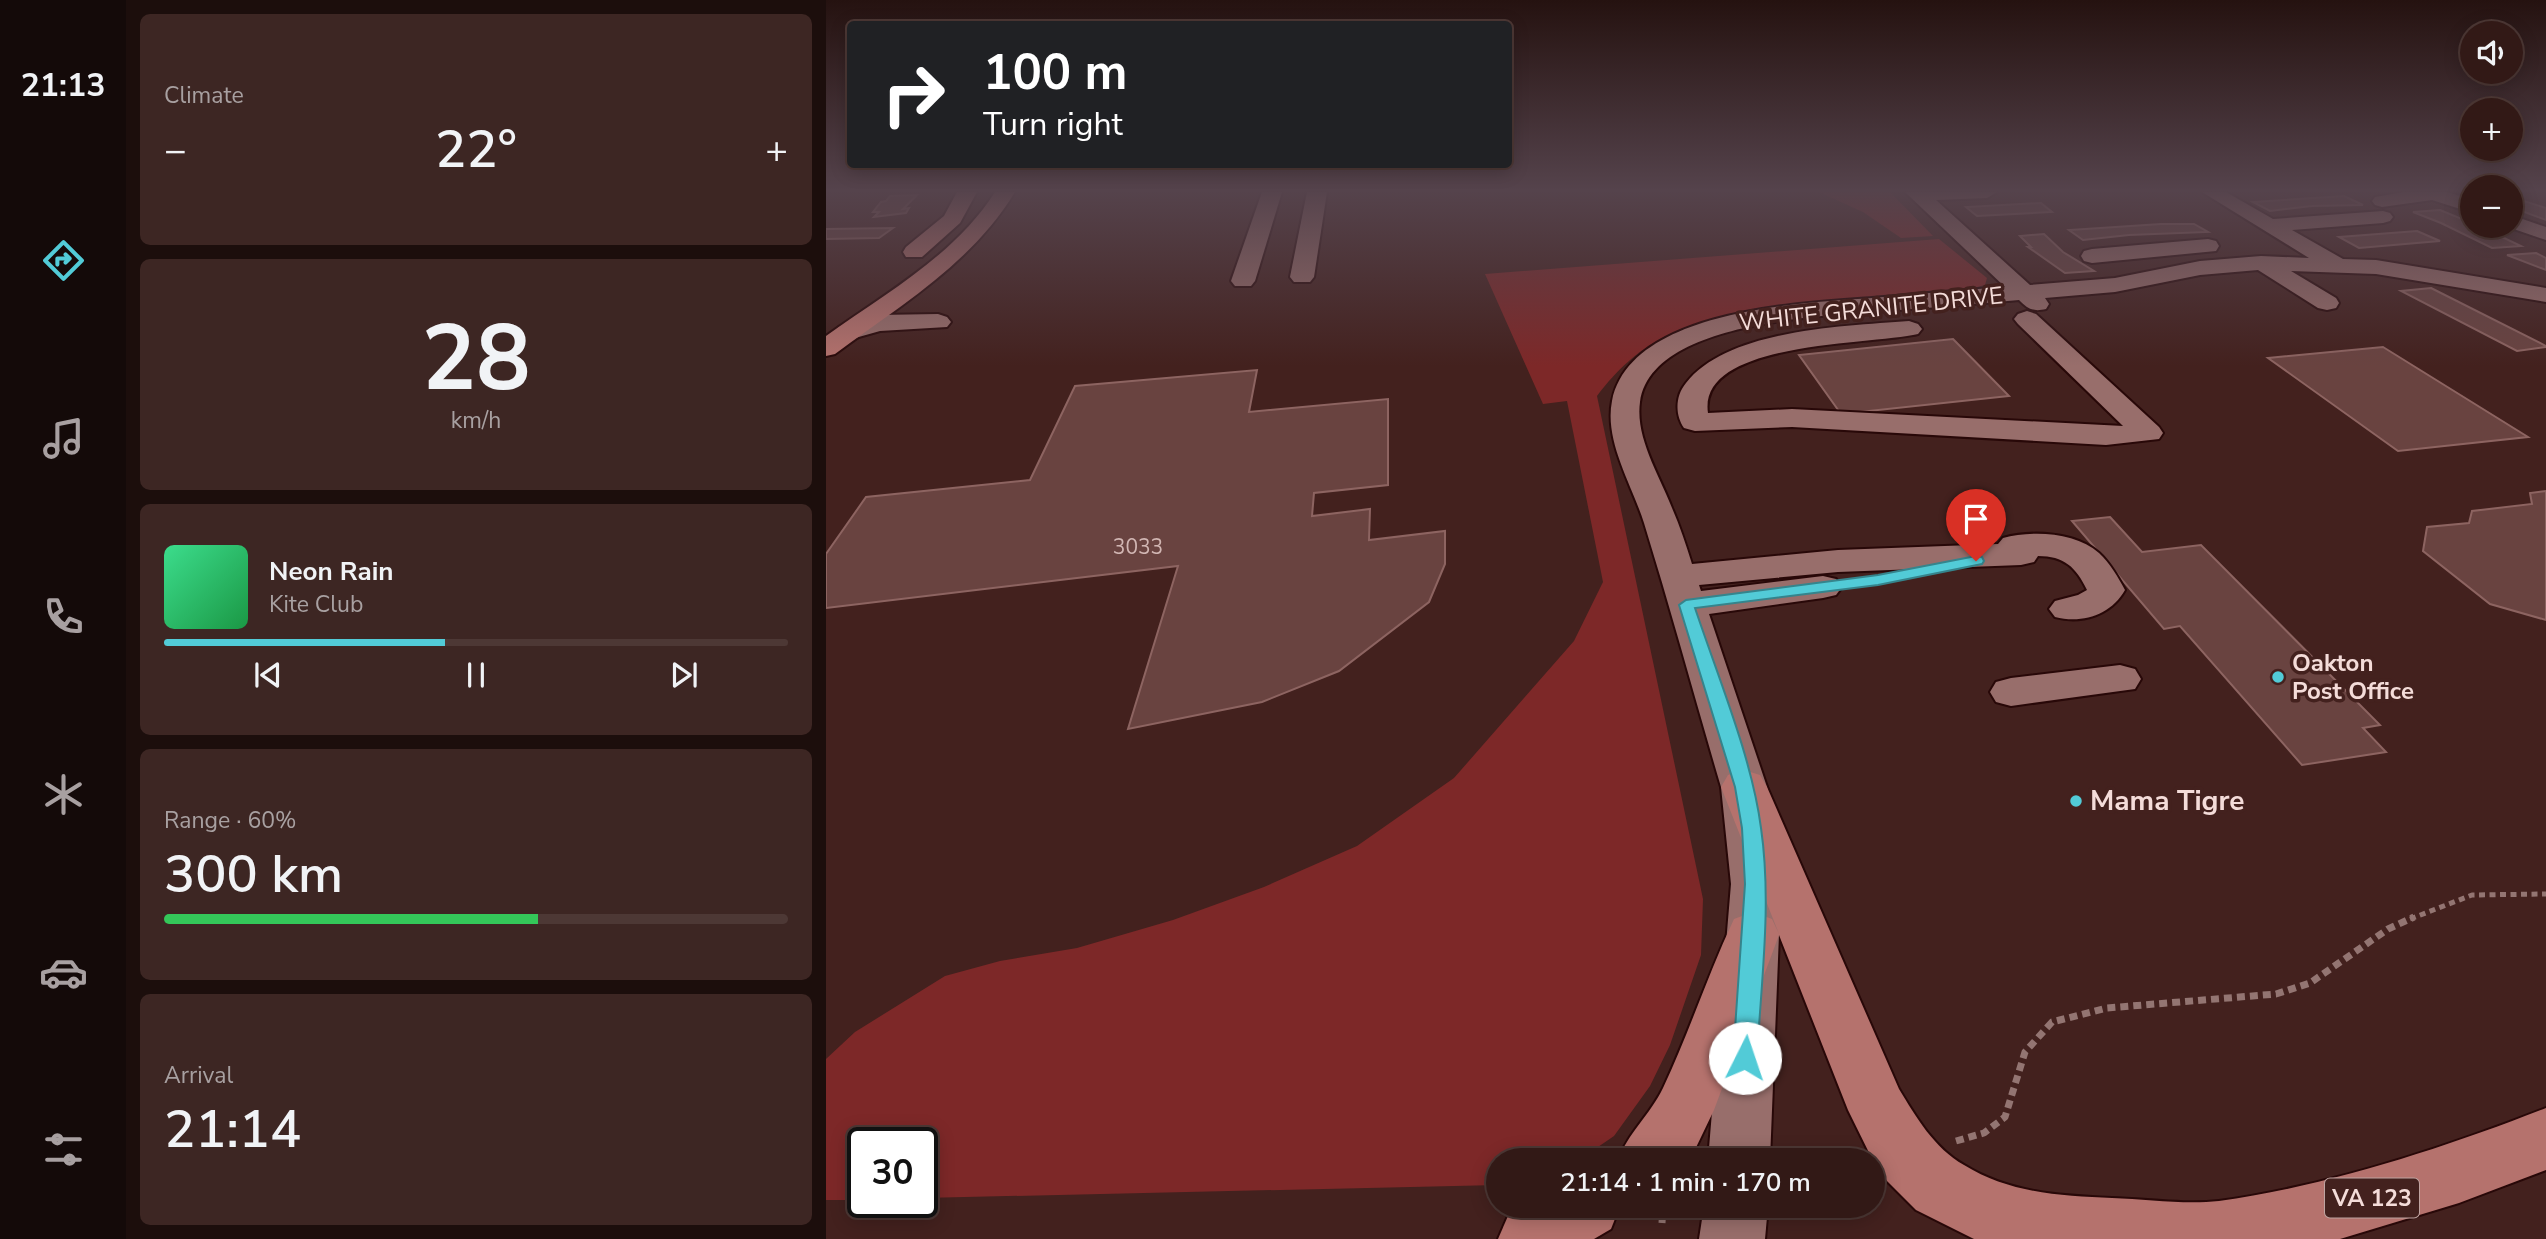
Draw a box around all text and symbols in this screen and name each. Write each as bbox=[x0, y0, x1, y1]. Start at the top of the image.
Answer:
map controls bbox=[2460, 21, 2523, 238]
button: sound bbox=[2460, 21, 2523, 84]
text: 100 m bbox=[983, 39, 1127, 106]
icon: right bbox=[868, 49, 959, 140]
text: 21:13 bbox=[21, 64, 105, 107]
text: Climate bbox=[164, 80, 244, 111]
button: + bbox=[2460, 98, 2523, 161]
text: Turn right bbox=[983, 103, 1123, 146]
text: 22° bbox=[435, 114, 517, 185]
text: − bbox=[164, 125, 187, 176]
text: + bbox=[765, 125, 788, 176]
button: − bbox=[2460, 175, 2523, 238]
icon: directions bbox=[39, 236, 88, 285]
street label: WHITE GRANITE DRIVE bbox=[1737, 279, 2005, 339]
text: 28 bbox=[421, 297, 531, 421]
text: km/h bbox=[451, 405, 501, 436]
icon: music bbox=[39, 414, 88, 463]
pin bbox=[1946, 489, 2006, 561]
icon: arrive bbox=[1957, 500, 1995, 538]
house number: 3033 bbox=[1113, 533, 1163, 561]
text: Neon Rain bbox=[269, 554, 394, 589]
text: Kite Club bbox=[269, 589, 363, 620]
icon: phone bbox=[39, 592, 88, 641]
place label: Oakton Post Office bbox=[2292, 647, 2414, 707]
icon: previous bbox=[249, 656, 287, 694]
icon: pause bbox=[457, 656, 495, 694]
icon: next bbox=[665, 656, 703, 694]
marker: Oakton Post Office bbox=[2270, 669, 2286, 685]
icon: climate bbox=[39, 770, 88, 819]
place label: Mama Tigre bbox=[2090, 782, 2244, 820]
marker: Mama Tigre bbox=[2068, 793, 2084, 809]
text: Range · 60% bbox=[164, 805, 296, 836]
text: 300 km bbox=[164, 839, 343, 910]
icon: car bbox=[39, 948, 88, 997]
position arrow bbox=[1708, 1021, 1782, 1095]
text: Arrival bbox=[164, 1060, 233, 1091]
text: 21:14 bbox=[164, 1094, 301, 1165]
icon: filters bbox=[39, 1125, 88, 1174]
speed limit sign: 30 bbox=[847, 1127, 938, 1218]
text: 21:14 · 1 min · 170 m bbox=[1560, 1165, 1811, 1200]
road number: VA 123 bbox=[2325, 1178, 2419, 1218]

